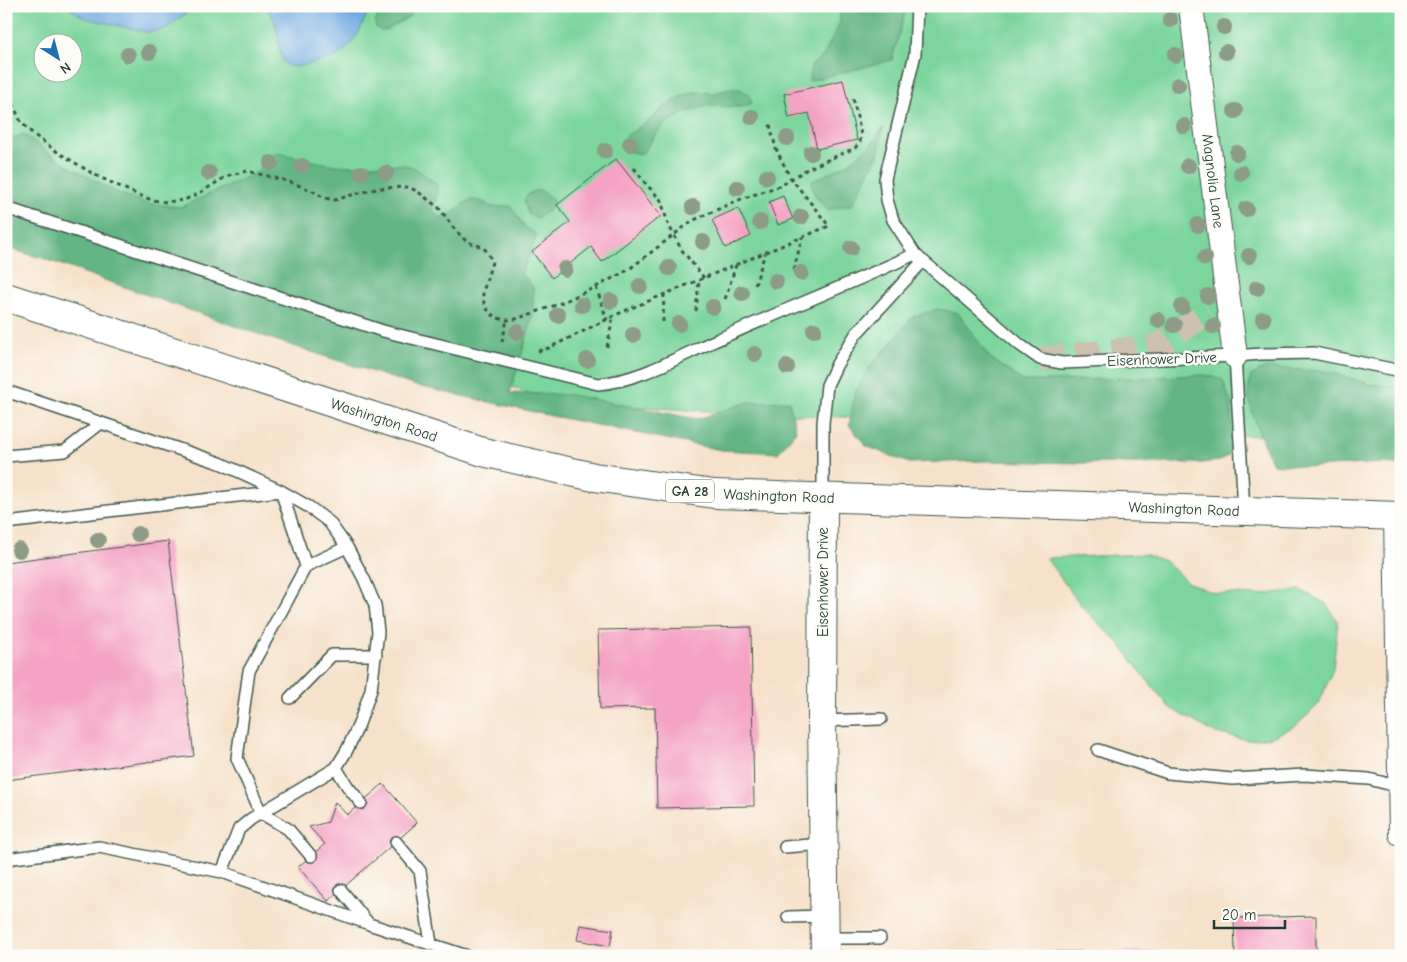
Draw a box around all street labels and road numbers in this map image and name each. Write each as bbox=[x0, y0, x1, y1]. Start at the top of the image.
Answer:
street label: Magnolia Lane bbox=[1198, 133, 1228, 230]
street label: Eisenhower Drive bbox=[1107, 348, 1218, 370]
street label: Washington Road bbox=[328, 394, 440, 446]
road number: GA 28 bbox=[666, 480, 714, 502]
street label: Washington Road bbox=[723, 485, 835, 507]
street label: Washington Road bbox=[1128, 498, 1240, 520]
street label: Eisenhower Drive bbox=[814, 527, 832, 637]

